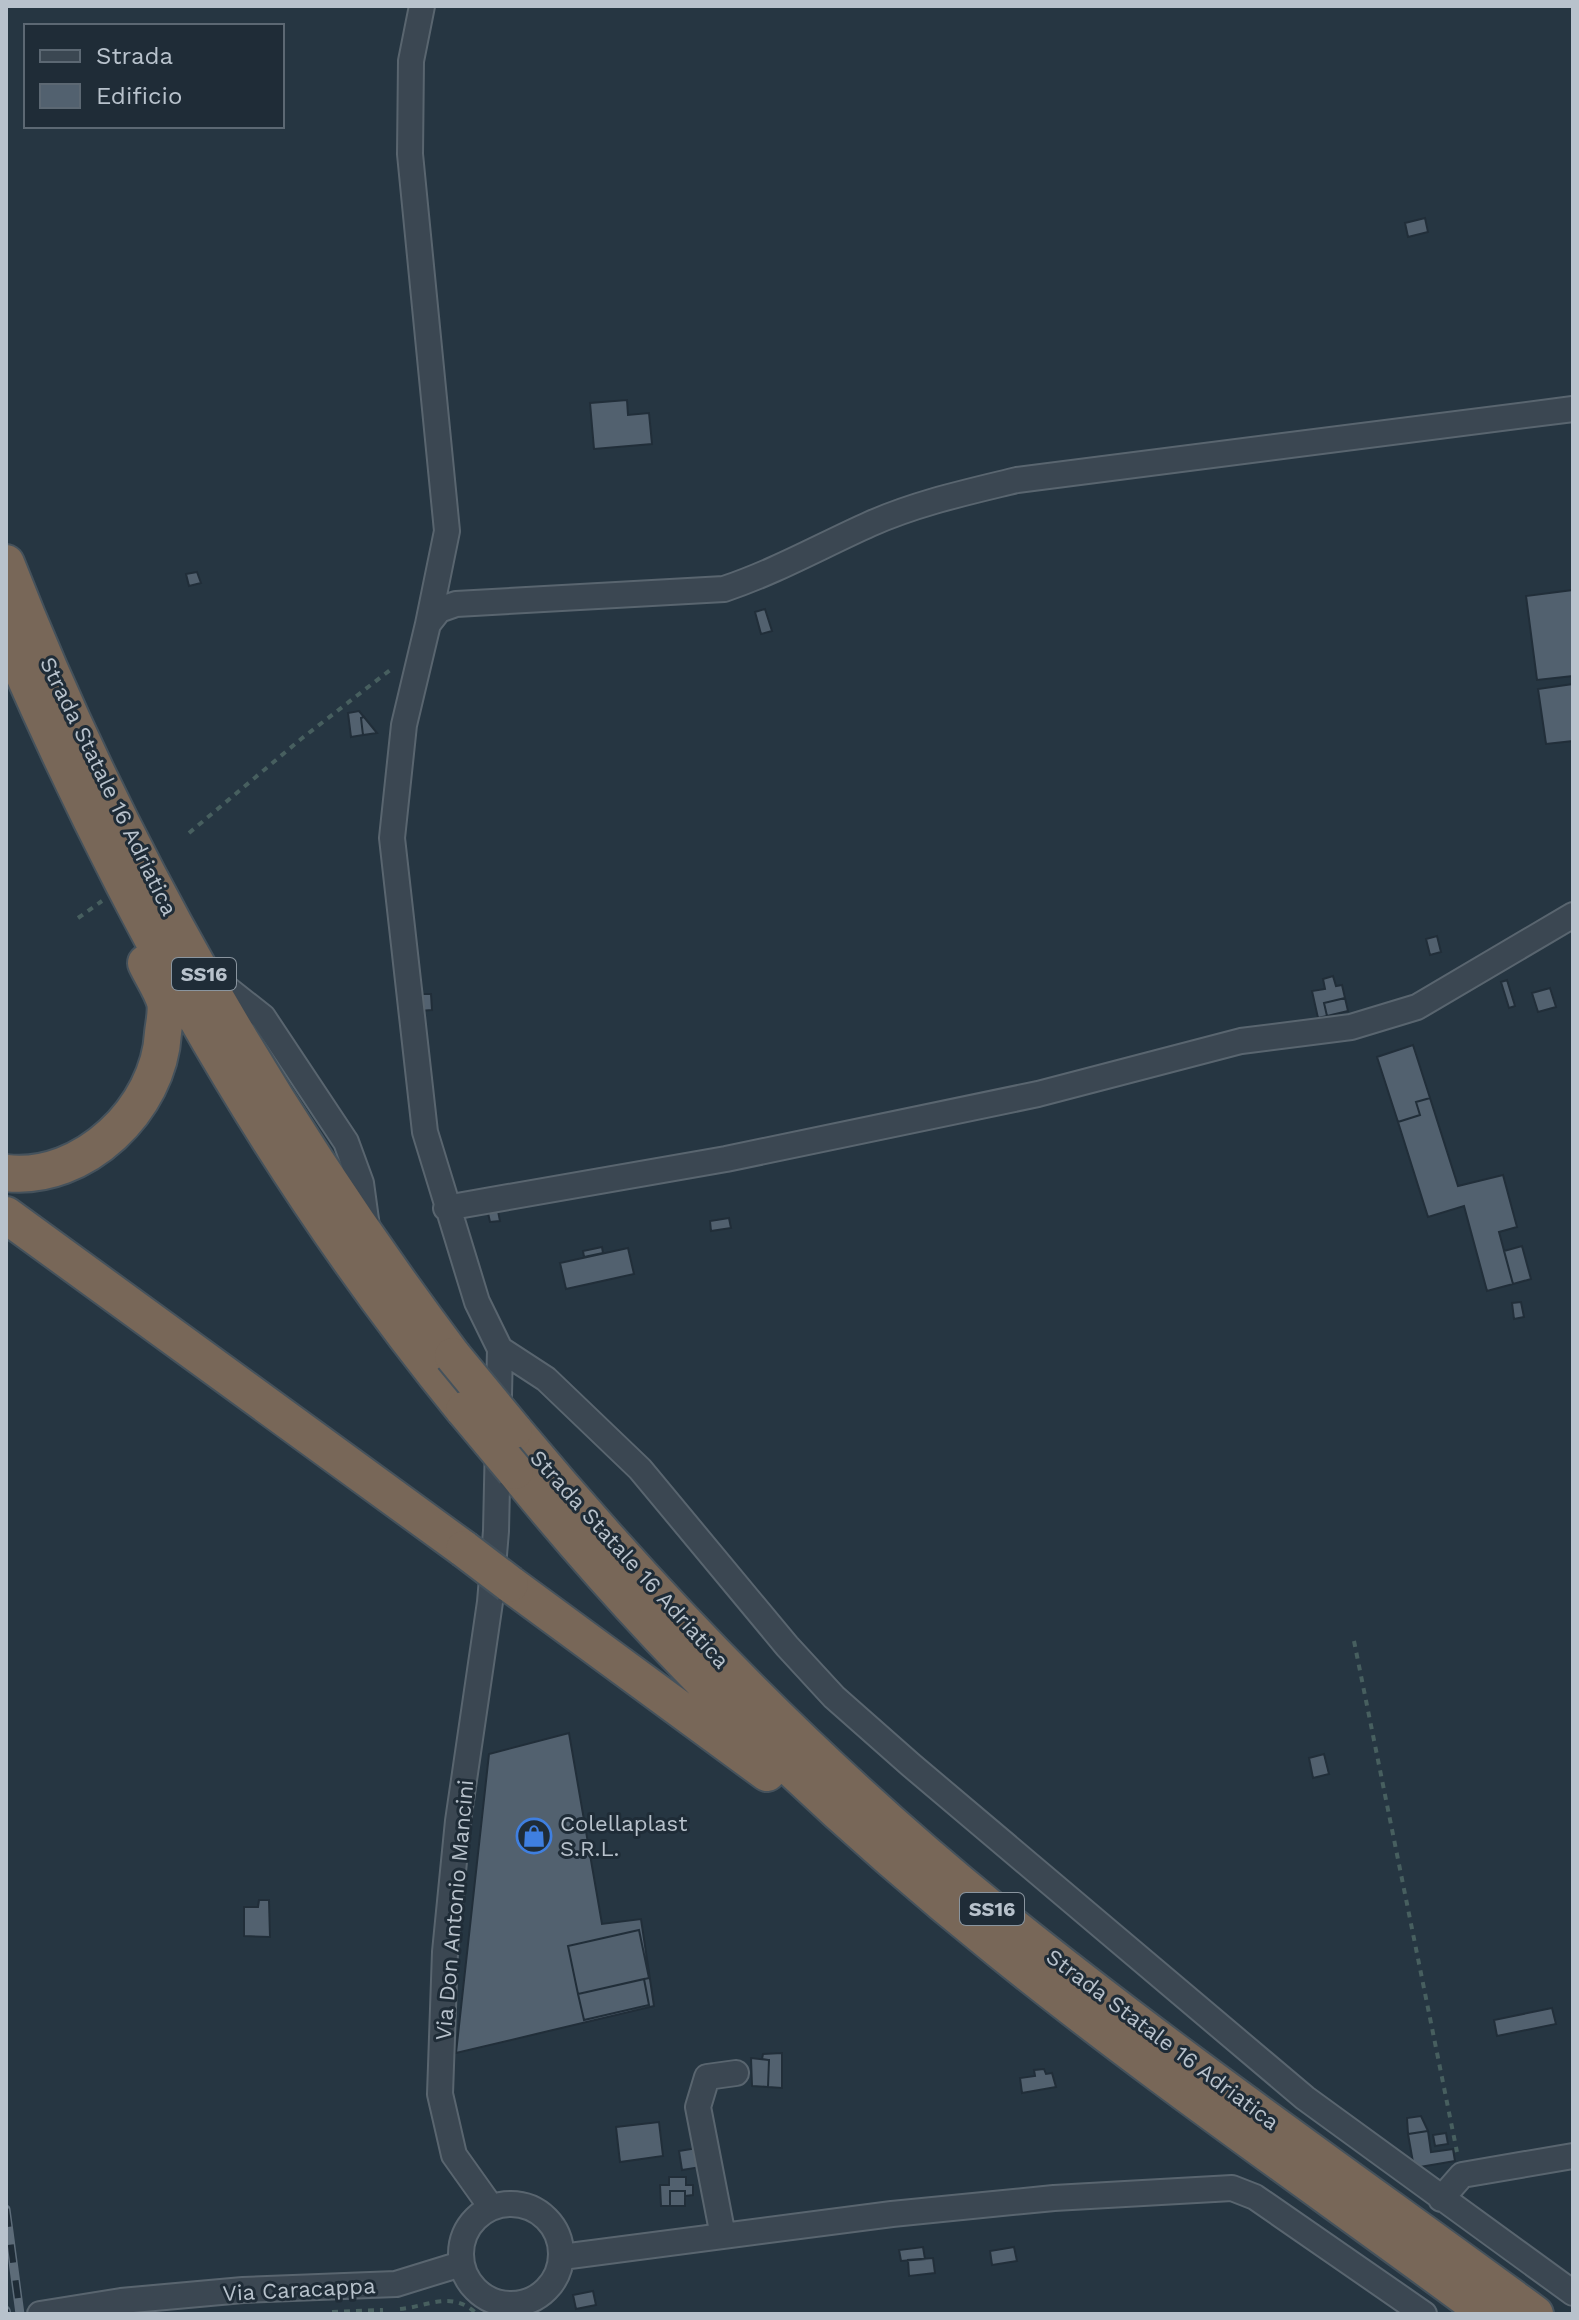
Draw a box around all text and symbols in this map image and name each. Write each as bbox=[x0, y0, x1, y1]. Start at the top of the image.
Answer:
legend bbox=[24, 24, 284, 128]
text: Strada bbox=[96, 42, 173, 70]
text: Edificio bbox=[96, 82, 182, 110]
street label: Strada Statale 16 Adriatica bbox=[35, 653, 182, 920]
road number: SS16 bbox=[172, 958, 236, 990]
street label: Strada Statale 16 Adriatica bbox=[525, 1445, 734, 1673]
street label: Via Don Antonio Mancini bbox=[431, 1779, 478, 2042]
place label: Colellaplast S.R.L. bbox=[560, 1811, 687, 1861]
shop icon: Colellaplast S.R.L. bbox=[515, 1817, 553, 1855]
road number: SS16 bbox=[960, 1893, 1024, 1925]
street label: Strada Statale 16 Adriatica bbox=[1042, 1944, 1284, 2135]
street label: Via Caracappa bbox=[222, 2273, 376, 2306]

